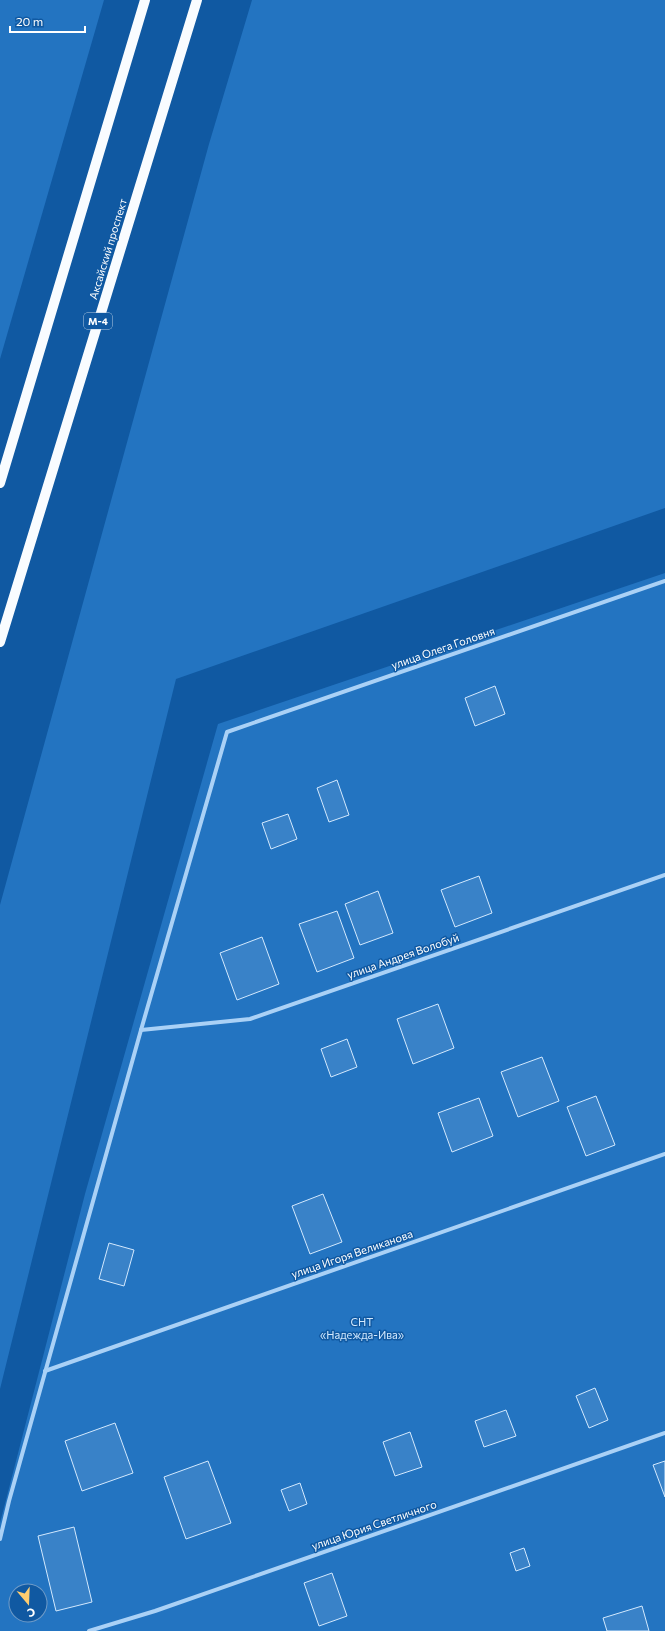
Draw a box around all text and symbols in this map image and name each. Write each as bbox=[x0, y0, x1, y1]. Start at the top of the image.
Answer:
scale bar bbox=[10, 8, 85, 34]
text: 20 m bbox=[16, 14, 43, 28]
street label: Аксайский проспект bbox=[86, 197, 129, 301]
road number: М-4 bbox=[84, 313, 112, 329]
street label: улица Олега Головня bbox=[389, 624, 496, 671]
street label: улица Андрея Волобуй bbox=[345, 930, 461, 981]
street label: улица Игоря Великанова bbox=[289, 1227, 414, 1280]
park label: СНТ «Надежда-Ива» bbox=[320, 1315, 404, 1341]
street label: улица Юрия Светличного bbox=[310, 1497, 439, 1552]
north arrow bbox=[8, 1583, 48, 1623]
text: С bbox=[25, 1606, 37, 1620]

